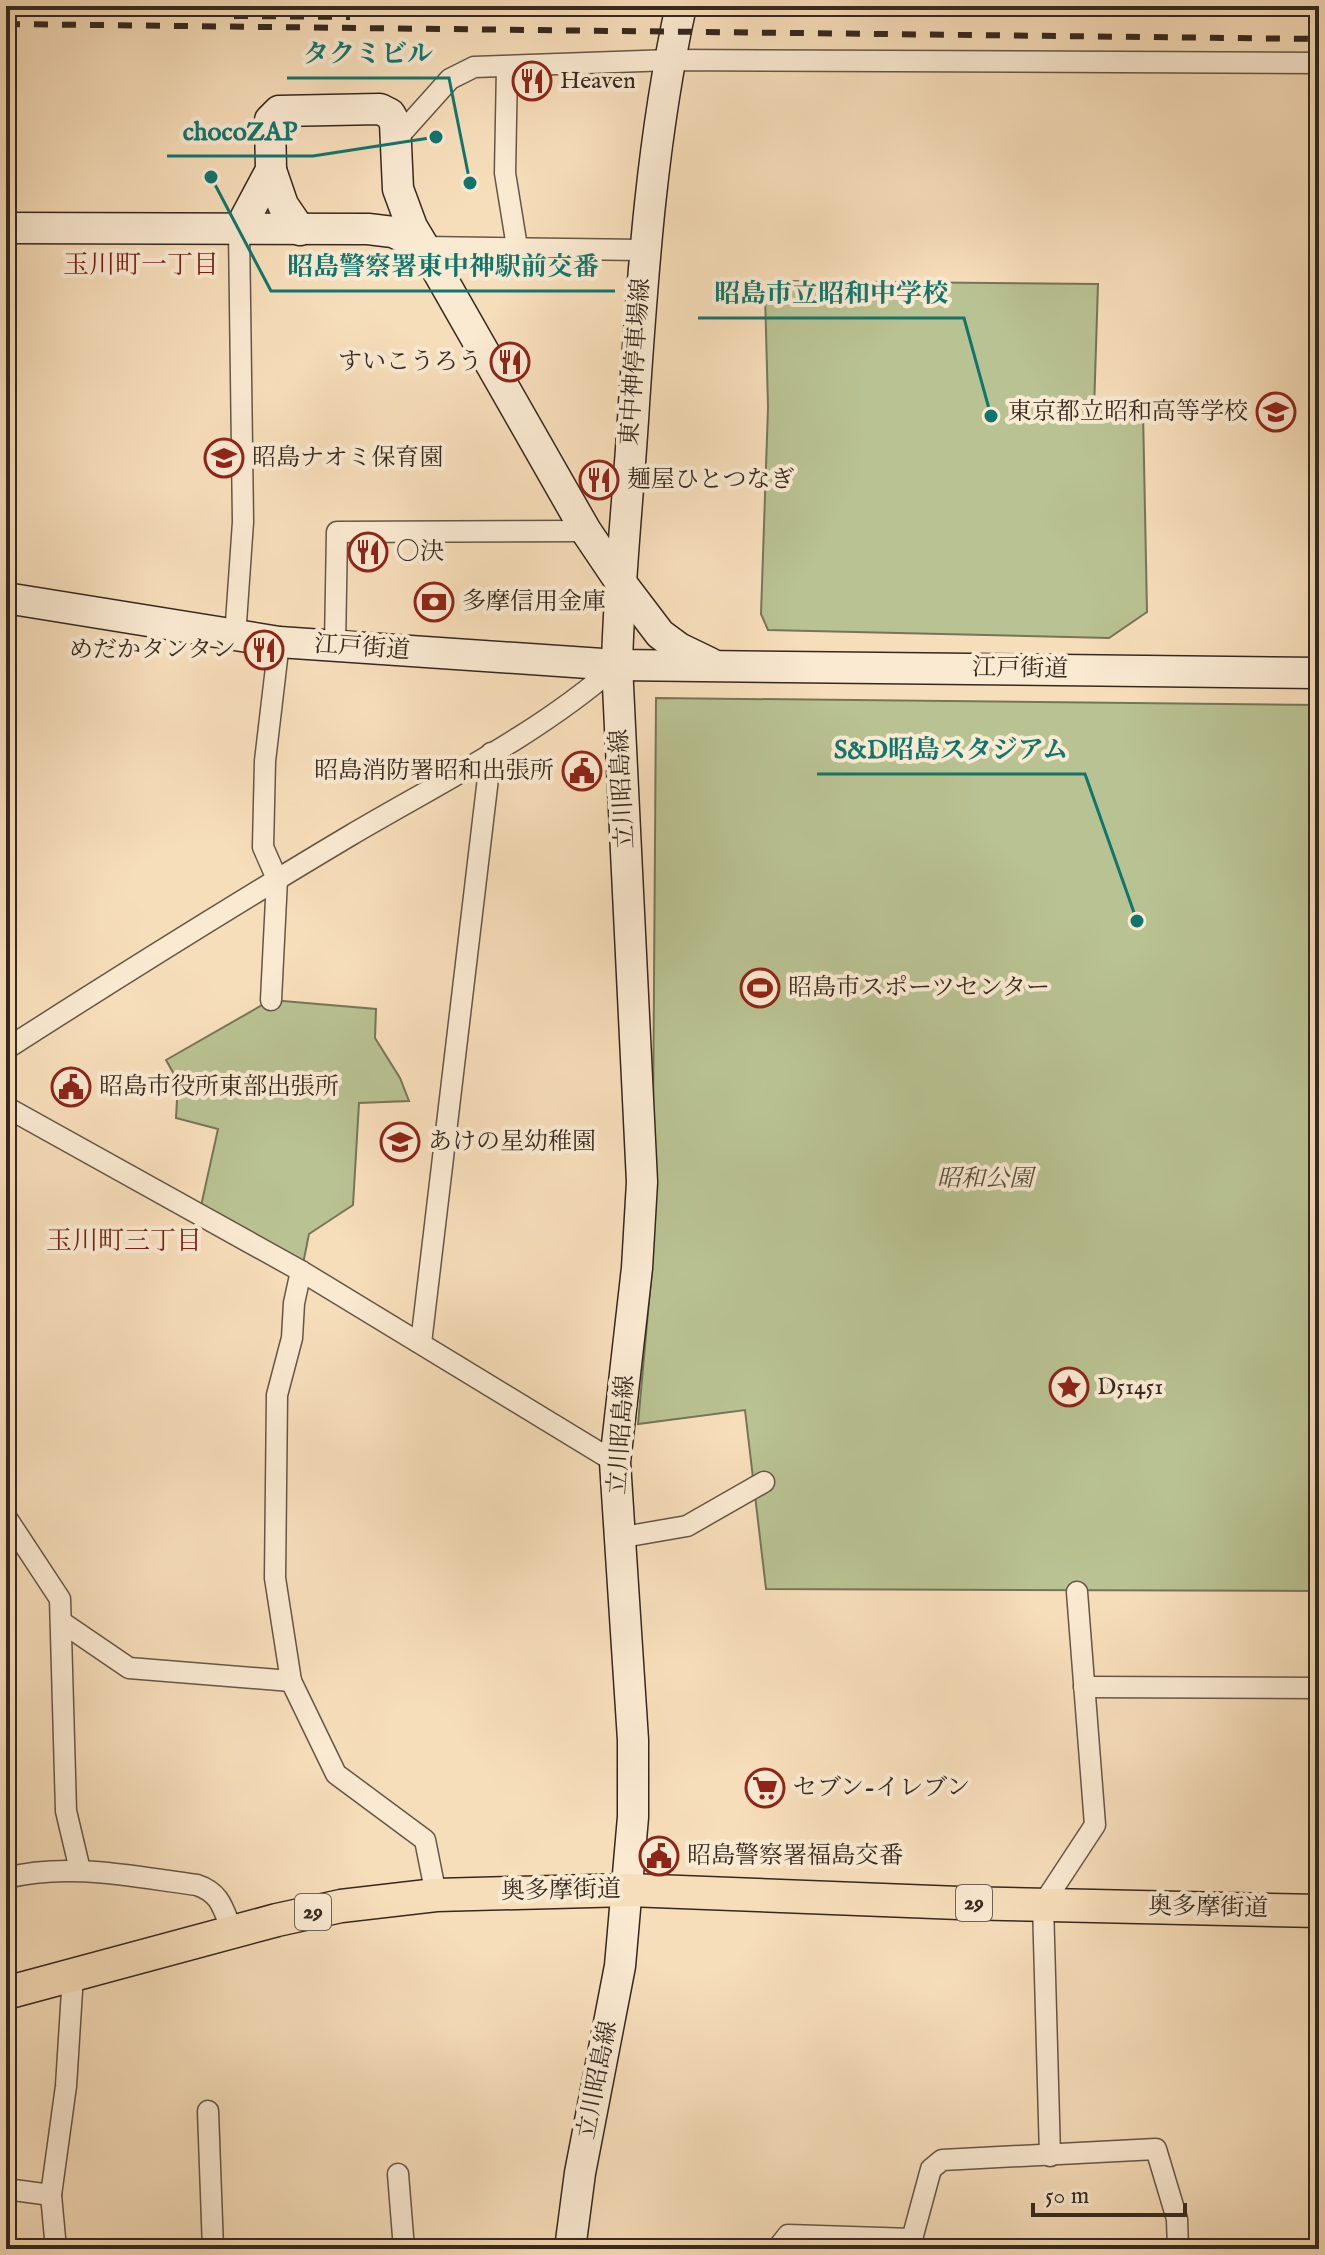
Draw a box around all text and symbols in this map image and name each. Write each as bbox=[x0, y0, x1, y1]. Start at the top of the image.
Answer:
callout: タクミビル bbox=[287, 28, 449, 78]
text: タクミビル bbox=[303, 38, 433, 71]
restaurant icon: Heaven bbox=[511, 60, 553, 102]
place label: Heaven bbox=[560, 66, 636, 97]
callout: chocoZAP bbox=[167, 106, 313, 156]
text: chocoZAP bbox=[183, 116, 297, 149]
callout: 昭島警察署東中神駅前交番 bbox=[271, 241, 615, 291]
district label: 玉川町一丁目 bbox=[63, 249, 219, 282]
text: 昭島警察署東中神駅前交番 bbox=[287, 251, 599, 284]
callout: 昭島市立昭和中学校 bbox=[698, 268, 964, 318]
street label: 東中神停車場線 bbox=[615, 277, 657, 447]
text: 昭島市立昭和中学校 bbox=[714, 278, 948, 311]
restaurant icon: すいこうろう bbox=[489, 341, 531, 383]
place label: すいこうろう bbox=[338, 347, 482, 378]
school or university icon: 東京都立昭和高等学校 bbox=[1255, 391, 1297, 433]
place label: 東京都立昭和高等学校 bbox=[1008, 397, 1248, 428]
school or university icon: 昭島ナオミ保育園 bbox=[203, 437, 245, 479]
place label: 昭島ナオミ保育園 bbox=[252, 443, 444, 474]
restaurant icon: 麺屋ひとつなぎ bbox=[578, 459, 620, 501]
place label: 麺屋ひとつなぎ bbox=[627, 465, 795, 496]
restaurant icon: ○決 bbox=[347, 531, 389, 573]
place label: ○決 bbox=[396, 537, 444, 568]
bank icon: 多摩信用金庫 bbox=[413, 581, 455, 623]
place label: 多摩信用金庫 bbox=[462, 587, 606, 618]
restaurant icon: めだかタンタン bbox=[243, 629, 285, 671]
street label: 江戸街道 bbox=[313, 629, 411, 667]
place label: めだかタンタン bbox=[69, 635, 236, 666]
street label: 江戸街道 bbox=[972, 653, 1068, 685]
callout: S&D昭島スタジアム bbox=[817, 724, 1085, 774]
street label: 立川昭島線 bbox=[604, 728, 642, 850]
text: S&D昭島スタジアム bbox=[834, 734, 1068, 767]
public building icon: 昭島消防署昭和出張所 bbox=[561, 750, 603, 792]
place label: 昭島消防署昭和出張所 bbox=[314, 756, 554, 787]
sports icon: 昭島市スポーツセンター bbox=[739, 967, 781, 1009]
place label: 昭島市スポーツセンター bbox=[788, 973, 1050, 1004]
public building icon: 昭島市役所東部出張所 bbox=[50, 1066, 92, 1108]
place label: 昭島市役所東部出張所 bbox=[99, 1072, 339, 1103]
school or university icon: あけの星幼稚園 bbox=[379, 1121, 421, 1163]
place label: あけの星幼稚園 bbox=[428, 1127, 596, 1158]
park label: 昭和公園 bbox=[937, 1164, 1037, 1195]
district label: 玉川町三丁目 bbox=[46, 1225, 202, 1258]
place icon: D51451 bbox=[1048, 1366, 1090, 1408]
place label: D51451 bbox=[1097, 1372, 1163, 1403]
street label: 立川昭島線 bbox=[602, 1374, 642, 1496]
supermarket icon: セブン-イレブン bbox=[744, 1767, 786, 1809]
place label: セブン-イレブン bbox=[793, 1773, 970, 1804]
public building icon: 昭島警察署福島交番 bbox=[638, 1835, 680, 1877]
place label: 昭島警察署福島交番 bbox=[687, 1841, 903, 1872]
street label: 奥多摩街道 bbox=[501, 1874, 621, 1908]
road number: 29 bbox=[956, 1885, 992, 1921]
street label: 奥多摩街道 bbox=[1148, 1891, 1268, 1925]
road number: 29 bbox=[295, 1894, 331, 1930]
street label: 立川昭島線 bbox=[571, 2018, 625, 2142]
scale bar bbox=[1033, 2167, 1185, 2217]
text: 50 m bbox=[1045, 2181, 1089, 2212]

